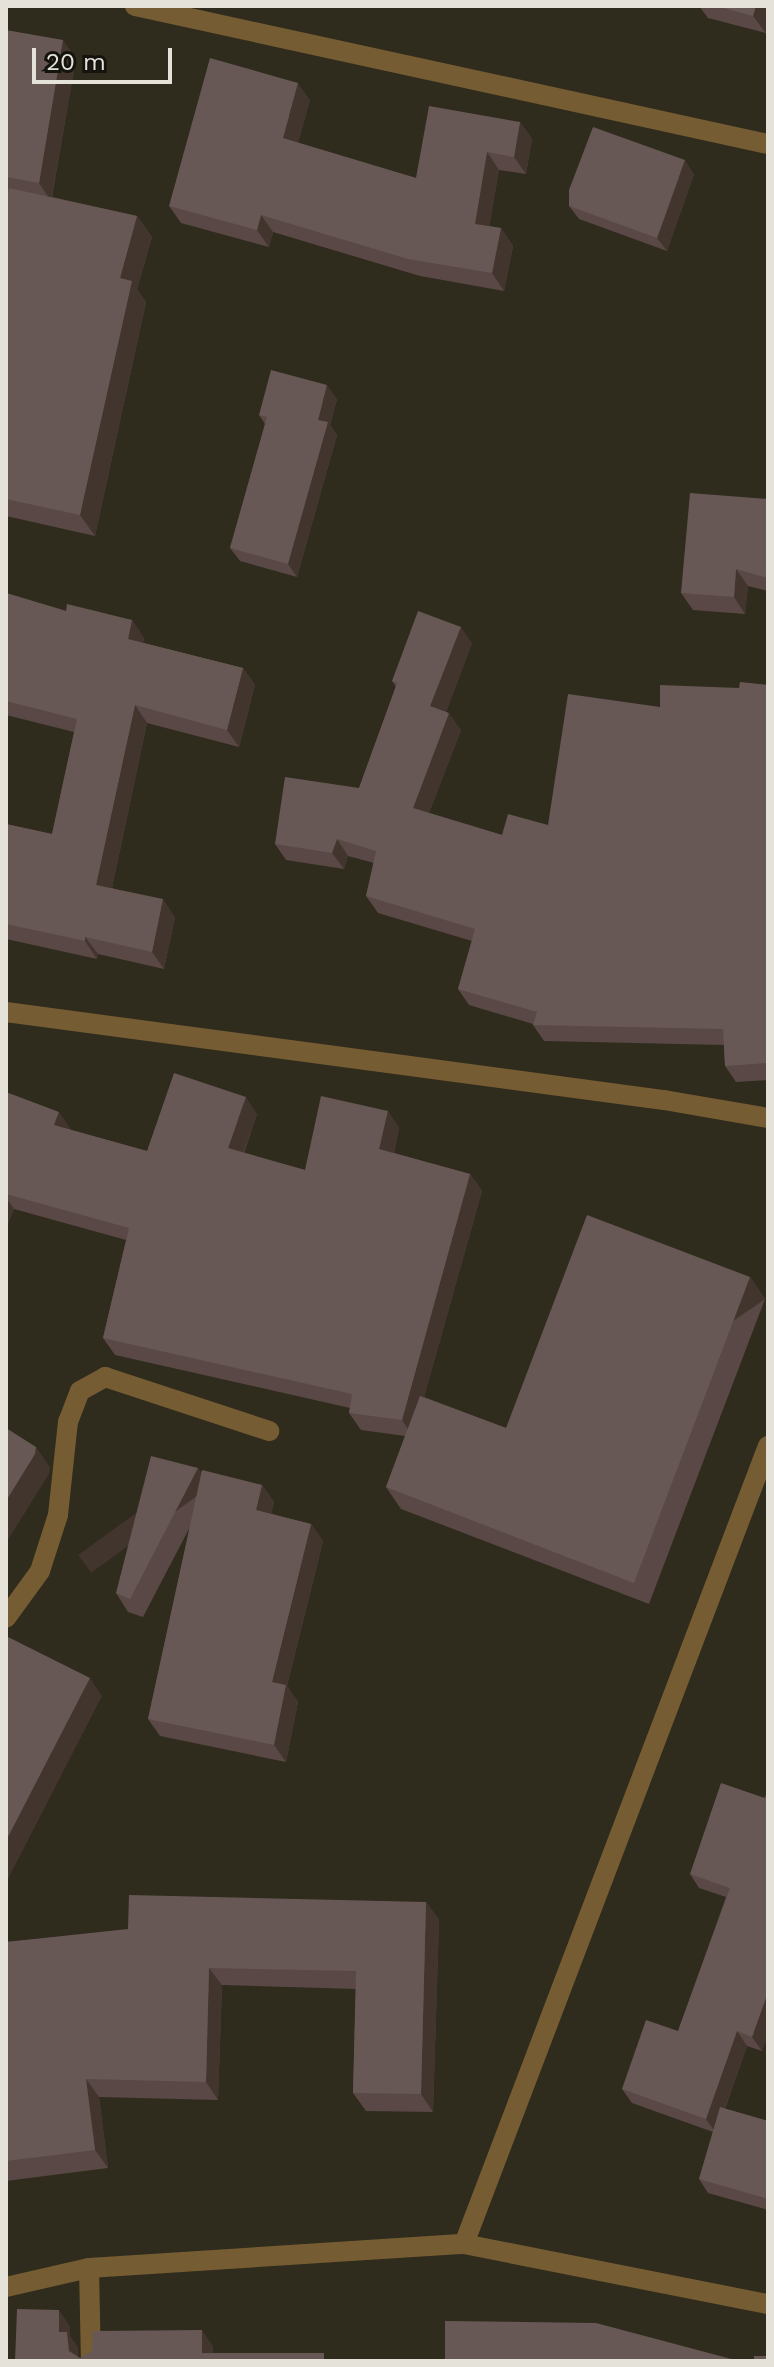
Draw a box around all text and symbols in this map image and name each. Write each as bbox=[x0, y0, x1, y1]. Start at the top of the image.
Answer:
scale bar bbox=[36, 32, 176, 82]
text: 20 m bbox=[46, 48, 106, 76]

